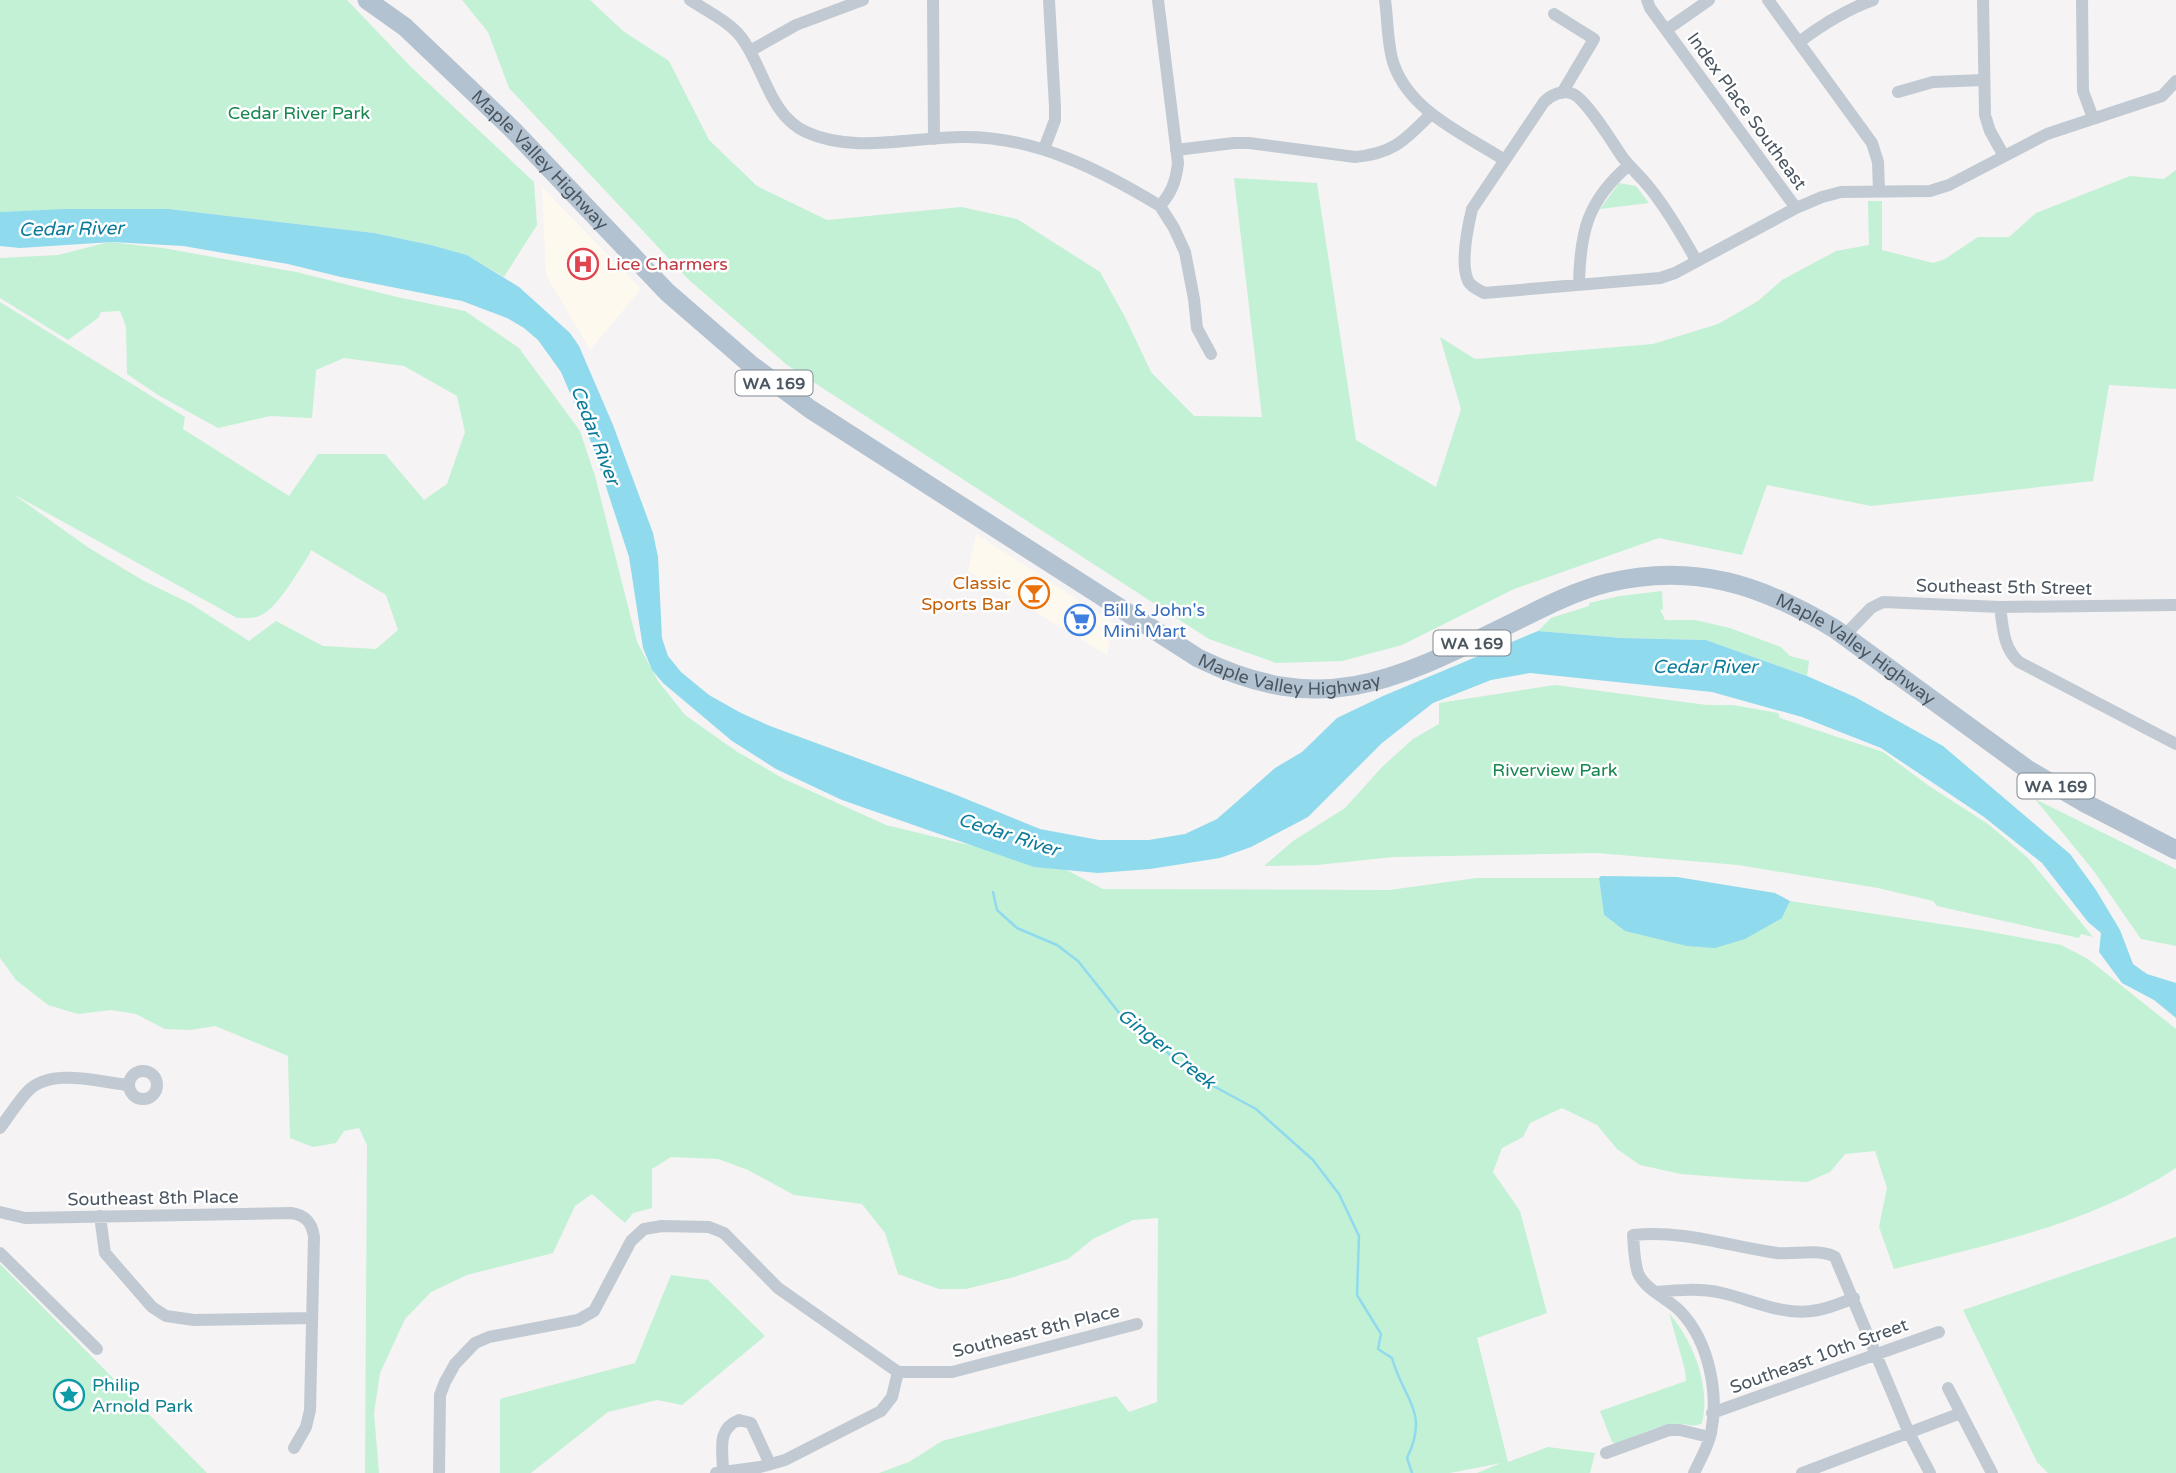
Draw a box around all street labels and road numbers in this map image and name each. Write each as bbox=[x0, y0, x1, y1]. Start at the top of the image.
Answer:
street label: Index Place Southeast bbox=[1682, 28, 1812, 194]
street label: Maple Valley Highway bbox=[467, 85, 613, 235]
road number: WA 169 bbox=[736, 370, 812, 396]
street label: Southeast 5th Street bbox=[1916, 574, 2093, 600]
street label: Maple Valley Highway bbox=[1772, 589, 1940, 710]
road number: WA 169 bbox=[1434, 630, 1510, 656]
street label: Maple Valley Highway bbox=[1195, 649, 1384, 700]
road number: WA 169 bbox=[2018, 774, 2094, 799]
street label: Southeast 8th Place bbox=[67, 1186, 239, 1210]
street label: Southeast 8th Place bbox=[950, 1300, 1122, 1362]
street label: Southeast 10th Street bbox=[1727, 1314, 1911, 1398]

